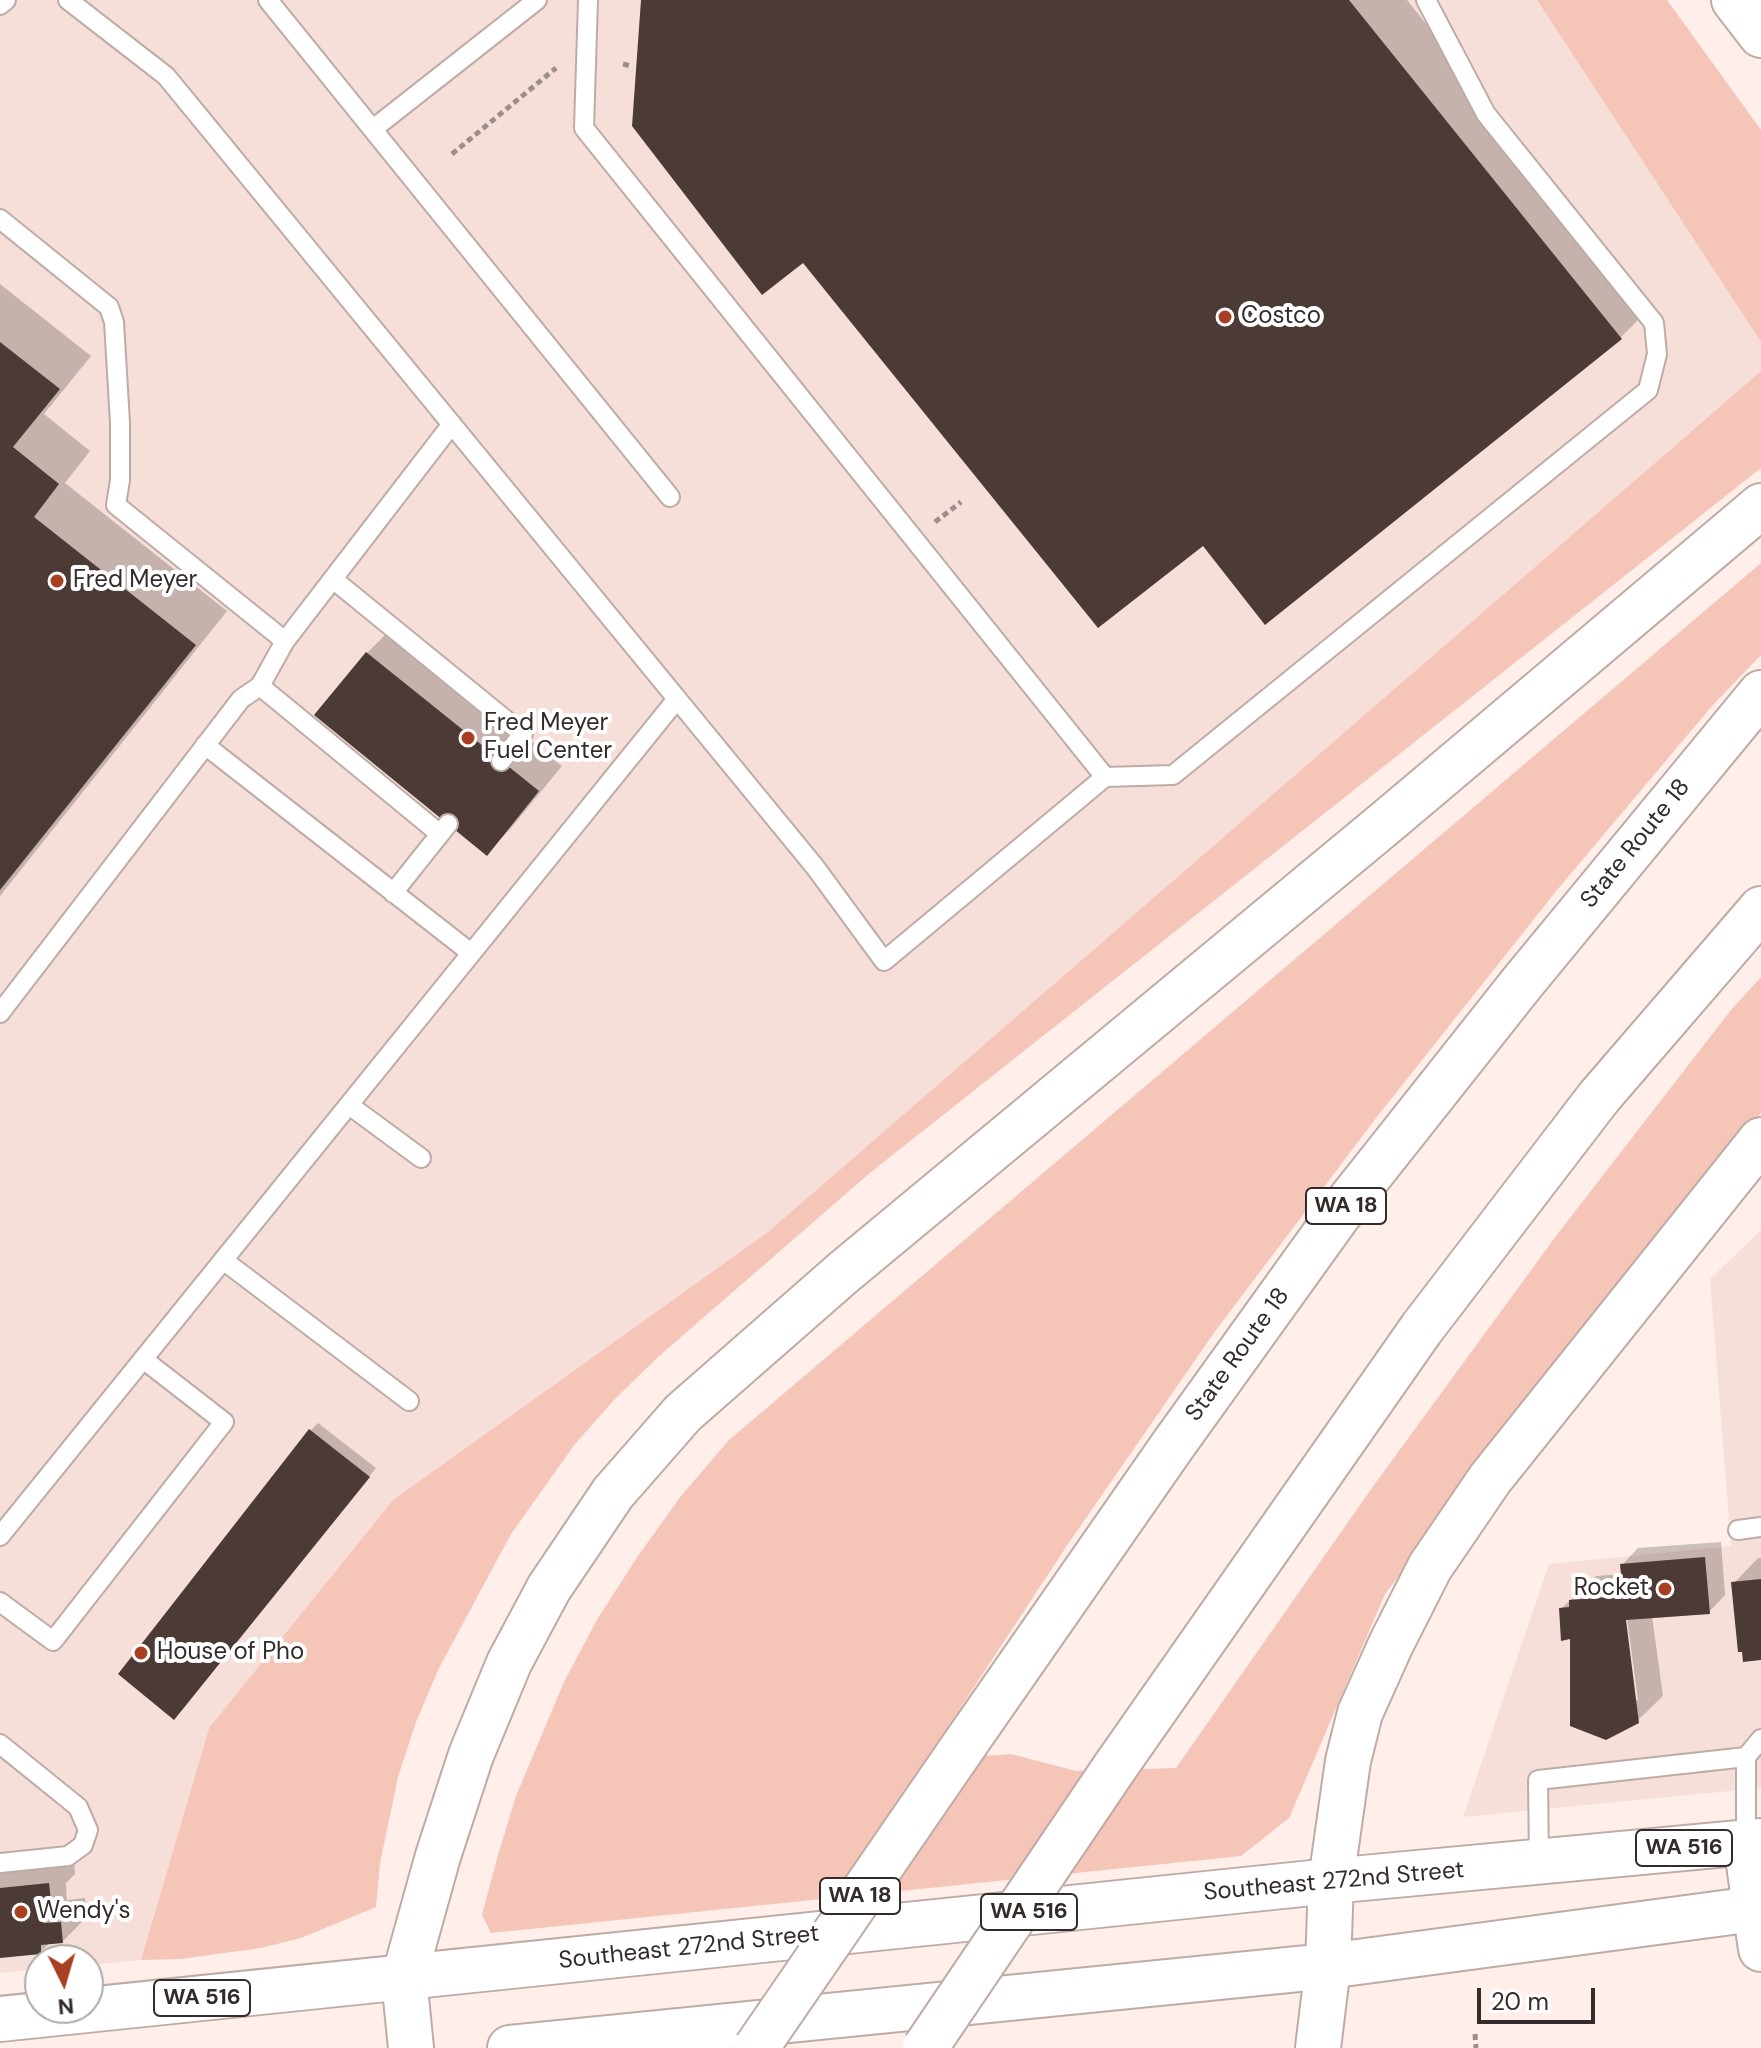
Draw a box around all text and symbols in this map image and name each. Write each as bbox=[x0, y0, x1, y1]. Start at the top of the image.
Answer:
place label: Costco bbox=[1241, 303, 1321, 331]
marker: Costco bbox=[1216, 308, 1234, 326]
place label: Fred Meyer bbox=[73, 567, 197, 595]
marker: Fred Meyer bbox=[48, 572, 66, 590]
place label: Fred Meyer Fuel Center bbox=[484, 710, 612, 766]
marker: Fred Meyer Fuel Center bbox=[459, 729, 477, 747]
street label: State Route 18 bbox=[1575, 774, 1697, 914]
road number: WA 18 bbox=[1306, 1188, 1386, 1224]
street label: State Route 18 bbox=[1180, 1283, 1296, 1427]
place label: Rocket bbox=[1574, 1575, 1649, 1603]
marker: Rocket bbox=[1656, 1580, 1674, 1598]
place label: House of Pho bbox=[157, 1639, 304, 1667]
marker: House of Pho bbox=[132, 1644, 150, 1662]
road number: WA 516 bbox=[1636, 1830, 1732, 1866]
street label: Southeast 272nd Street bbox=[1202, 1856, 1466, 1908]
road number: WA 18 bbox=[820, 1878, 900, 1914]
road number: WA 516 bbox=[981, 1894, 1077, 1930]
place label: Wendy's bbox=[37, 1898, 131, 1926]
marker: Wendy's bbox=[12, 1903, 30, 1921]
street label: Southeast 272nd Street bbox=[557, 1920, 821, 1976]
north arrow bbox=[24, 1944, 104, 2024]
scale bar bbox=[1481, 1972, 1599, 2022]
road number: WA 516 bbox=[154, 1980, 250, 2016]
text: 20 m bbox=[1491, 1986, 1549, 2017]
text: N bbox=[57, 1991, 75, 2022]

